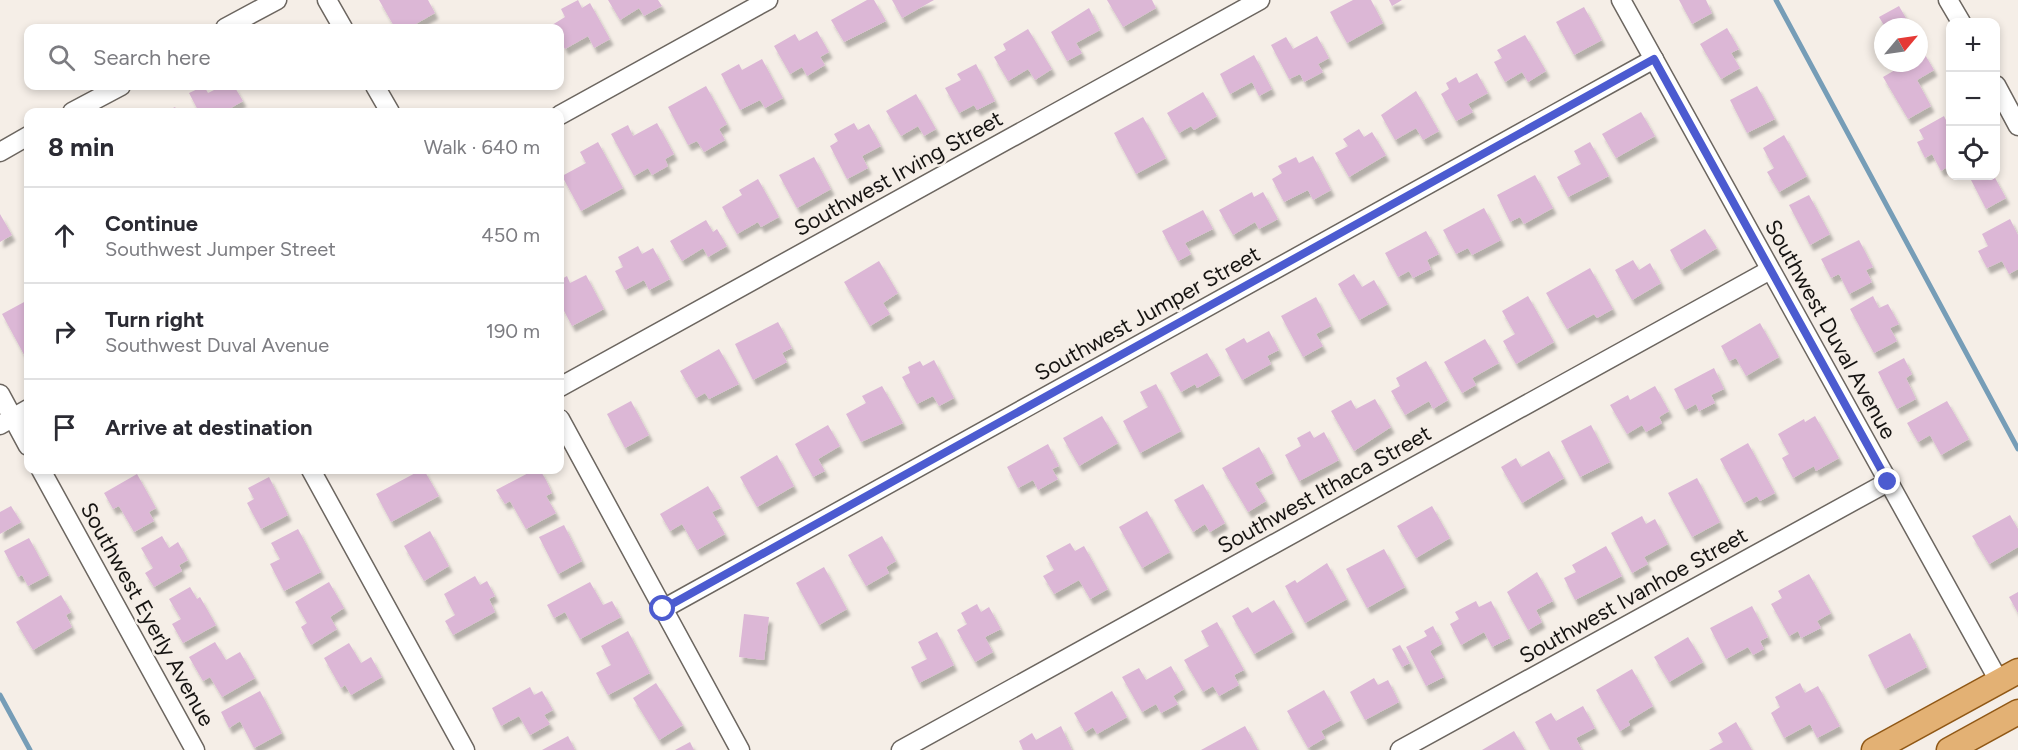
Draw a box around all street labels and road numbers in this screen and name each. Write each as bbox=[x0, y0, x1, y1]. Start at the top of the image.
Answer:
street label: Southwest Irving Street bbox=[789, 105, 1007, 242]
street label: Southwest Duval Avenue bbox=[1759, 215, 1902, 444]
street label: Southwest Jumper Street bbox=[1030, 240, 1265, 387]
street label: Southwest Ithaca Street bbox=[1213, 419, 1436, 559]
street label: Southwest Eyerly Avenue bbox=[75, 497, 220, 731]
street label: Southwest Ivanhoe Street bbox=[1514, 521, 1752, 669]

